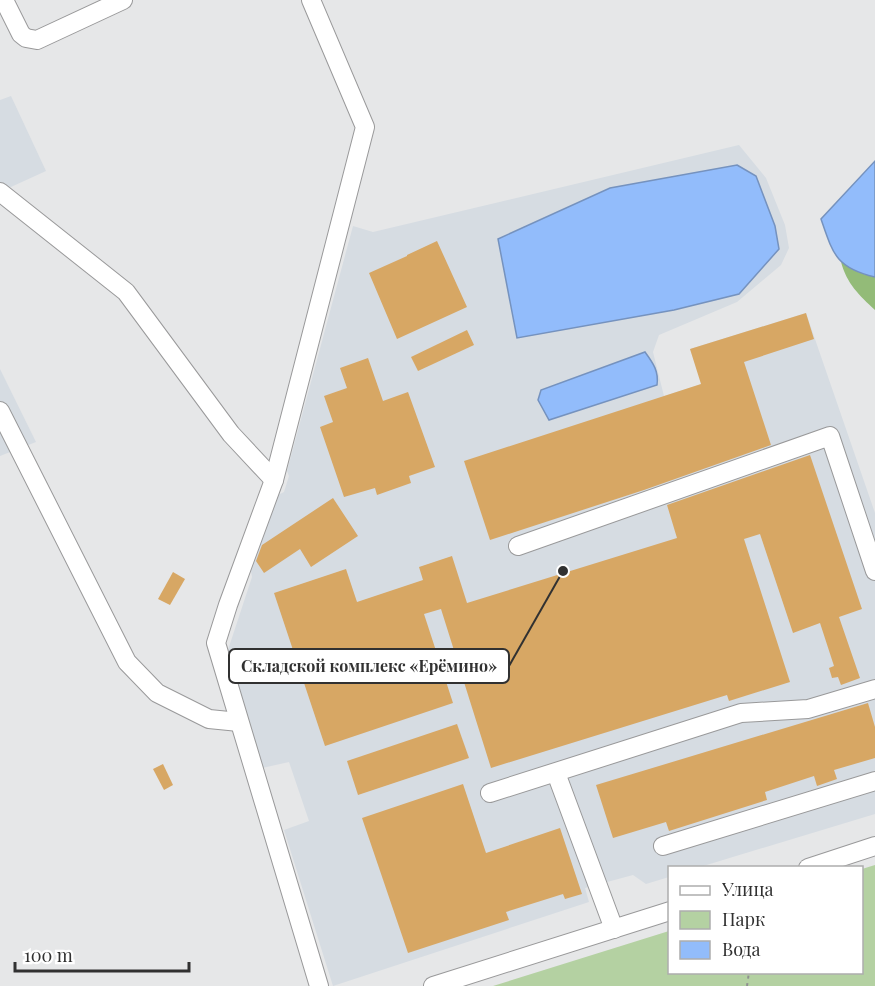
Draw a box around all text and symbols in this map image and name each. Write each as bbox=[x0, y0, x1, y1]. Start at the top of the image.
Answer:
callout: Складской комплекс «Ерёмино» bbox=[229, 649, 509, 683]
text: Складской комплекс «Ерёмино» bbox=[241, 655, 497, 676]
legend bbox=[668, 866, 863, 974]
text: Улица bbox=[721, 877, 773, 901]
text: Парк bbox=[722, 907, 765, 931]
scale bar bbox=[15, 935, 189, 973]
text: Вода bbox=[722, 937, 760, 961]
text: 100 m bbox=[24, 943, 73, 967]

